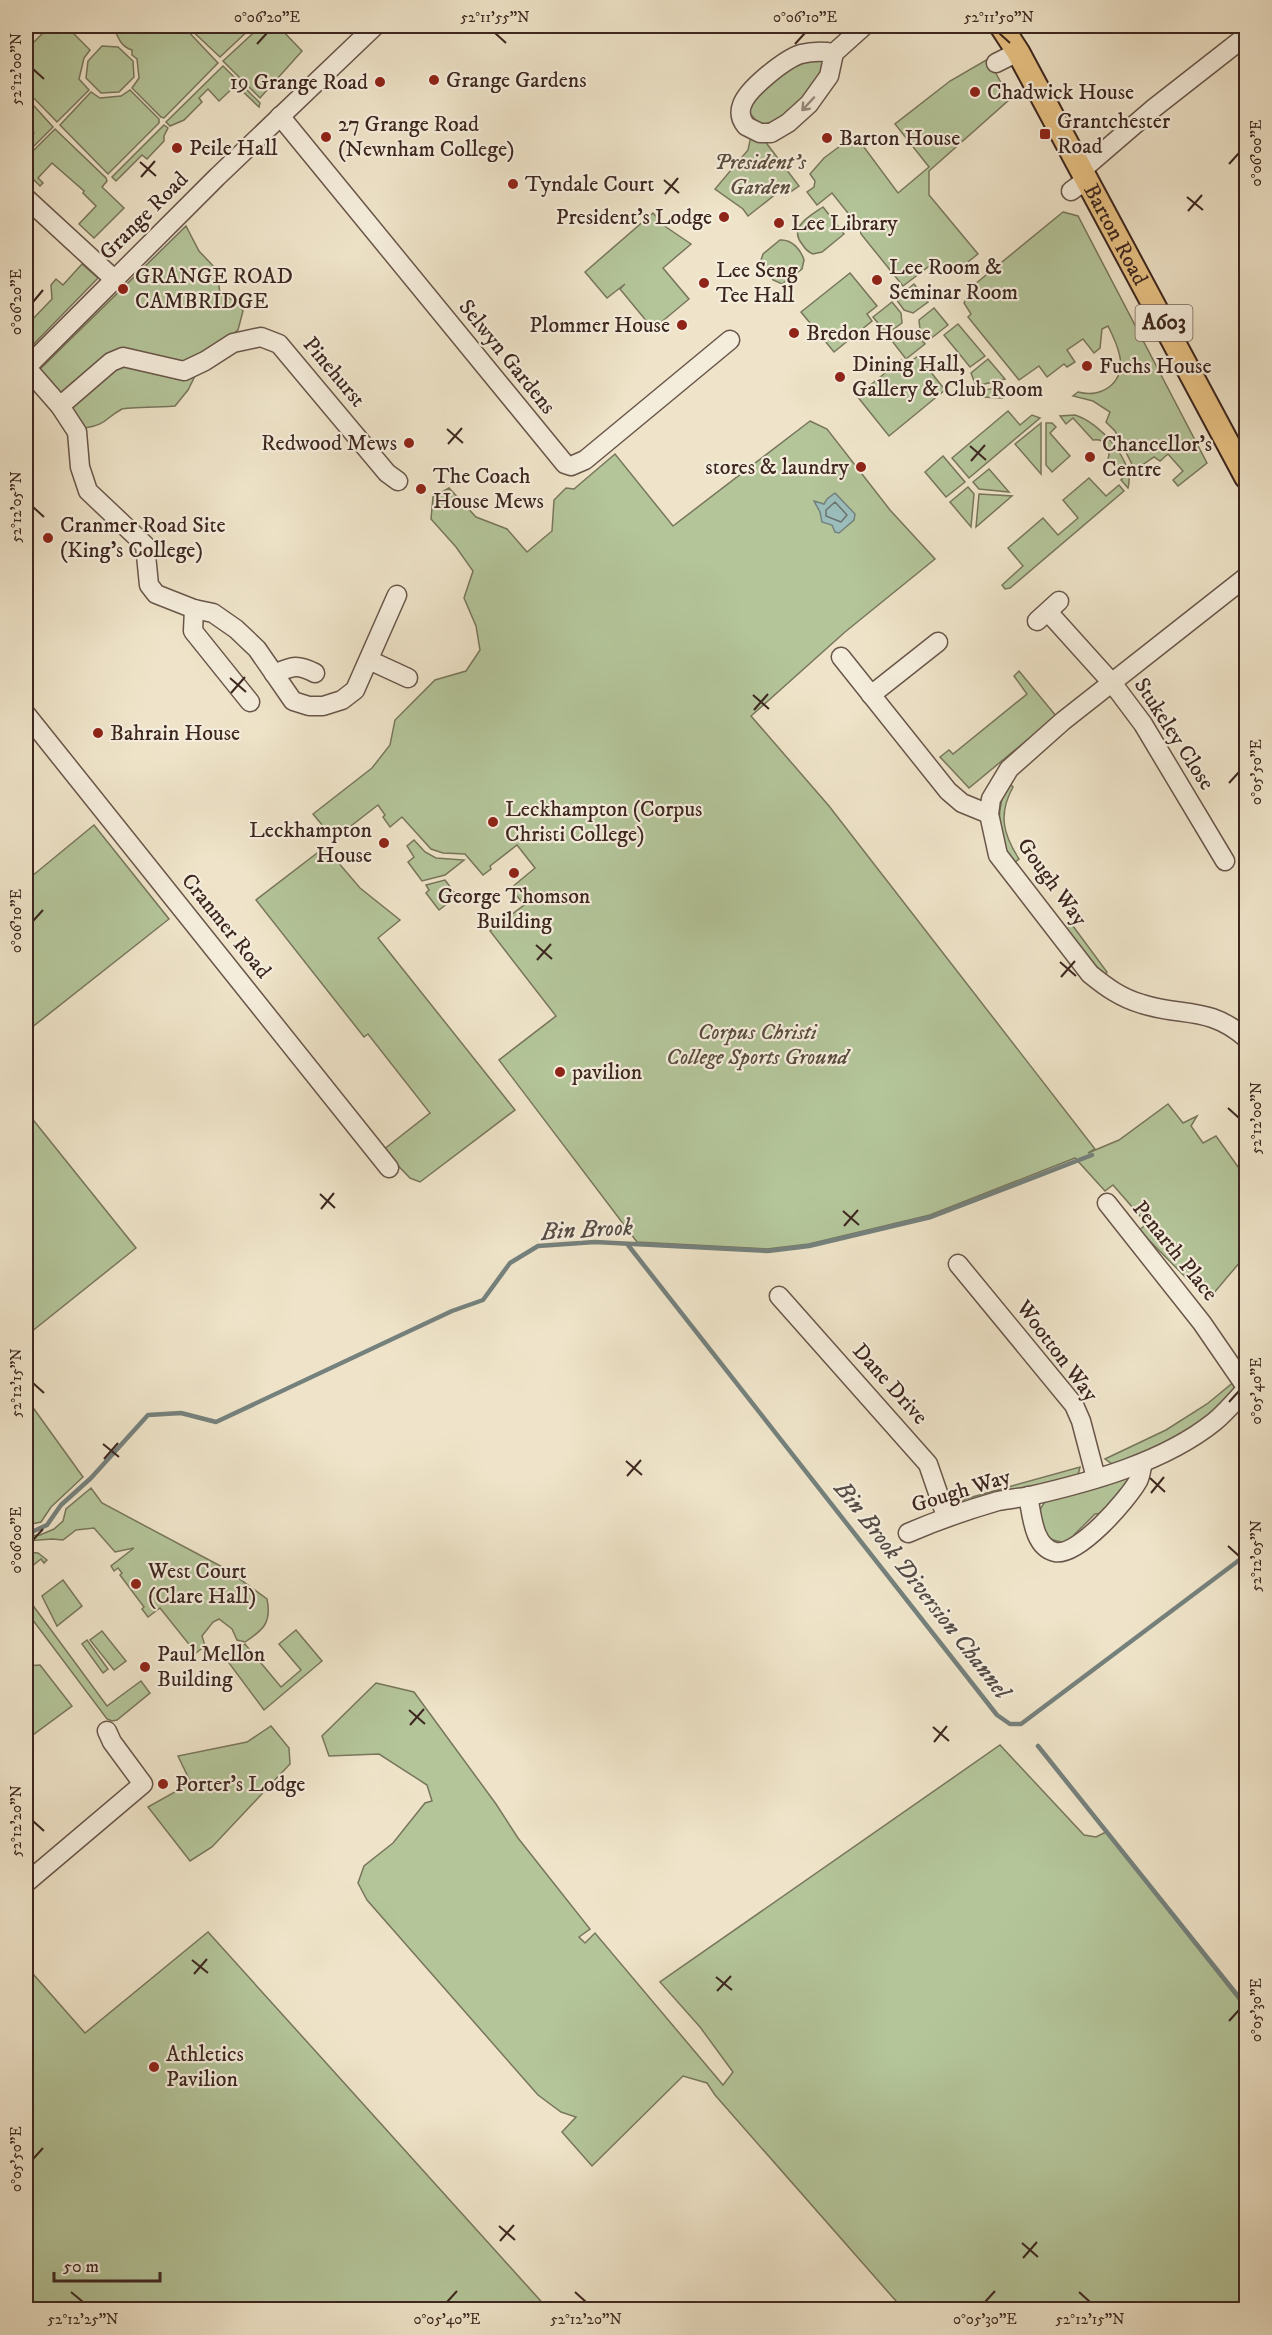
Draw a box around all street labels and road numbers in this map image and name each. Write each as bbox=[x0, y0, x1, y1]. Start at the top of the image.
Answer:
street label: Grange Road bbox=[94, 166, 194, 266]
street label: Barton Road bbox=[1078, 179, 1154, 290]
street label: Selwyn Gardens bbox=[453, 294, 561, 420]
road number: A603 bbox=[1136, 305, 1192, 341]
street label: Pinehurst bbox=[297, 331, 371, 413]
street label: Stukeley Close bbox=[1128, 673, 1220, 795]
street label: Gough Way bbox=[1011, 833, 1093, 932]
street label: Cranmer Road bbox=[175, 868, 277, 984]
street label: Penarth Place bbox=[1126, 1195, 1224, 1307]
street label: Wootton Way bbox=[1010, 1294, 1104, 1407]
street label: Dane Drive bbox=[847, 1338, 933, 1430]
street label: Gough Way bbox=[908, 1463, 1014, 1519]

